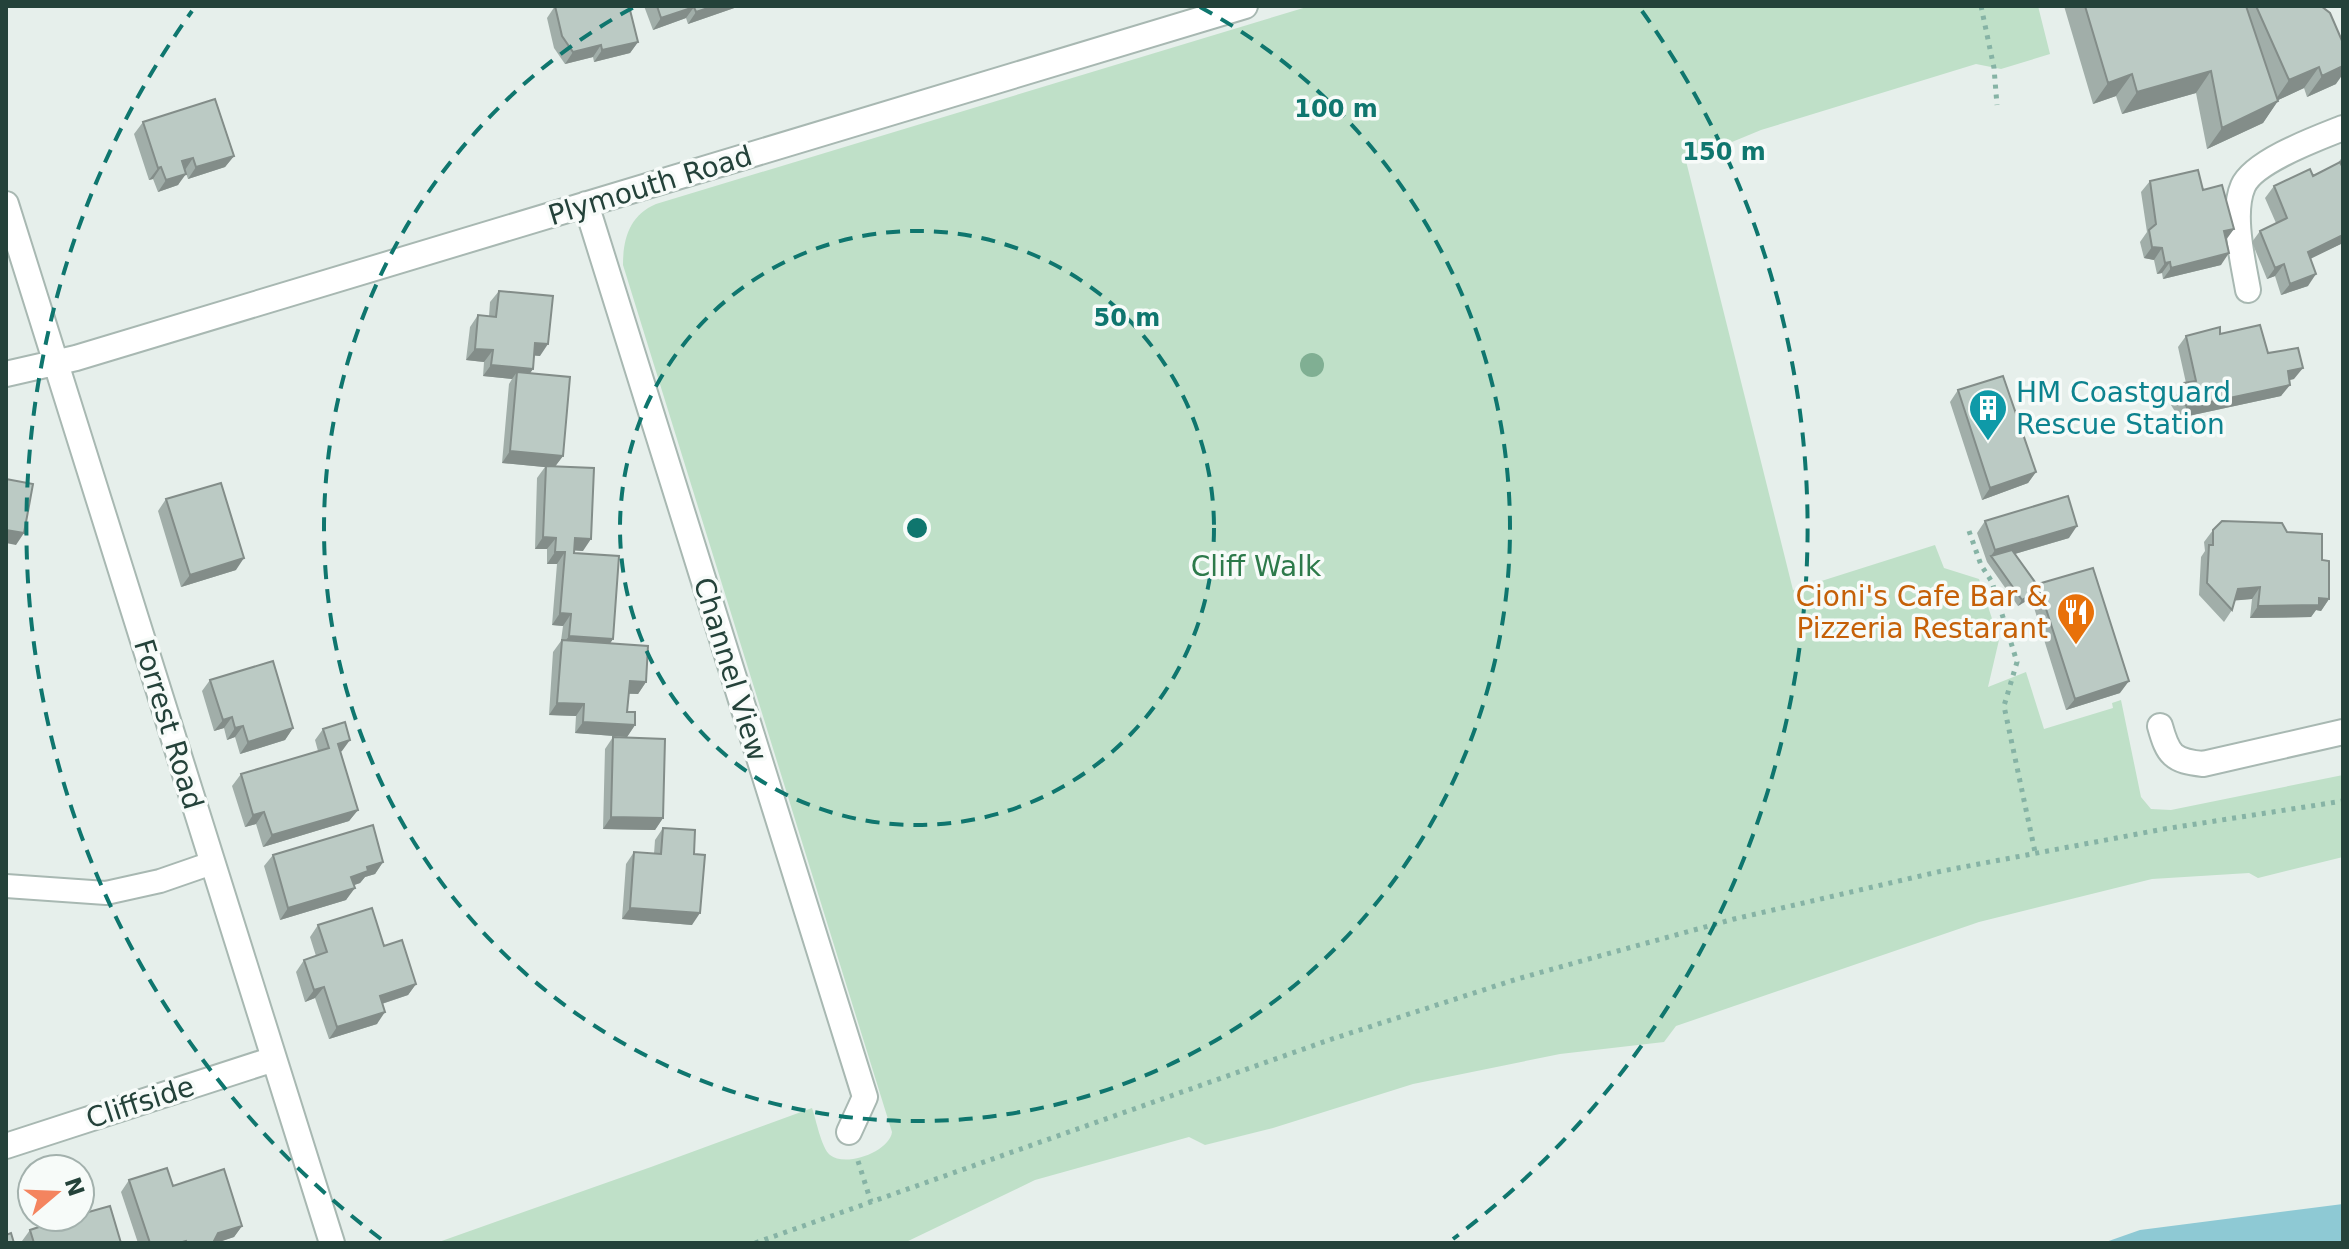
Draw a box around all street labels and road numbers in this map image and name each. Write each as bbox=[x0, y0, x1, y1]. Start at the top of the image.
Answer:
street label: Plymouth Road bbox=[544, 139, 756, 232]
street label: Channel View bbox=[687, 573, 774, 765]
street label: Forrest Road bbox=[127, 635, 210, 813]
street label: Cliffside bbox=[82, 1070, 198, 1135]

